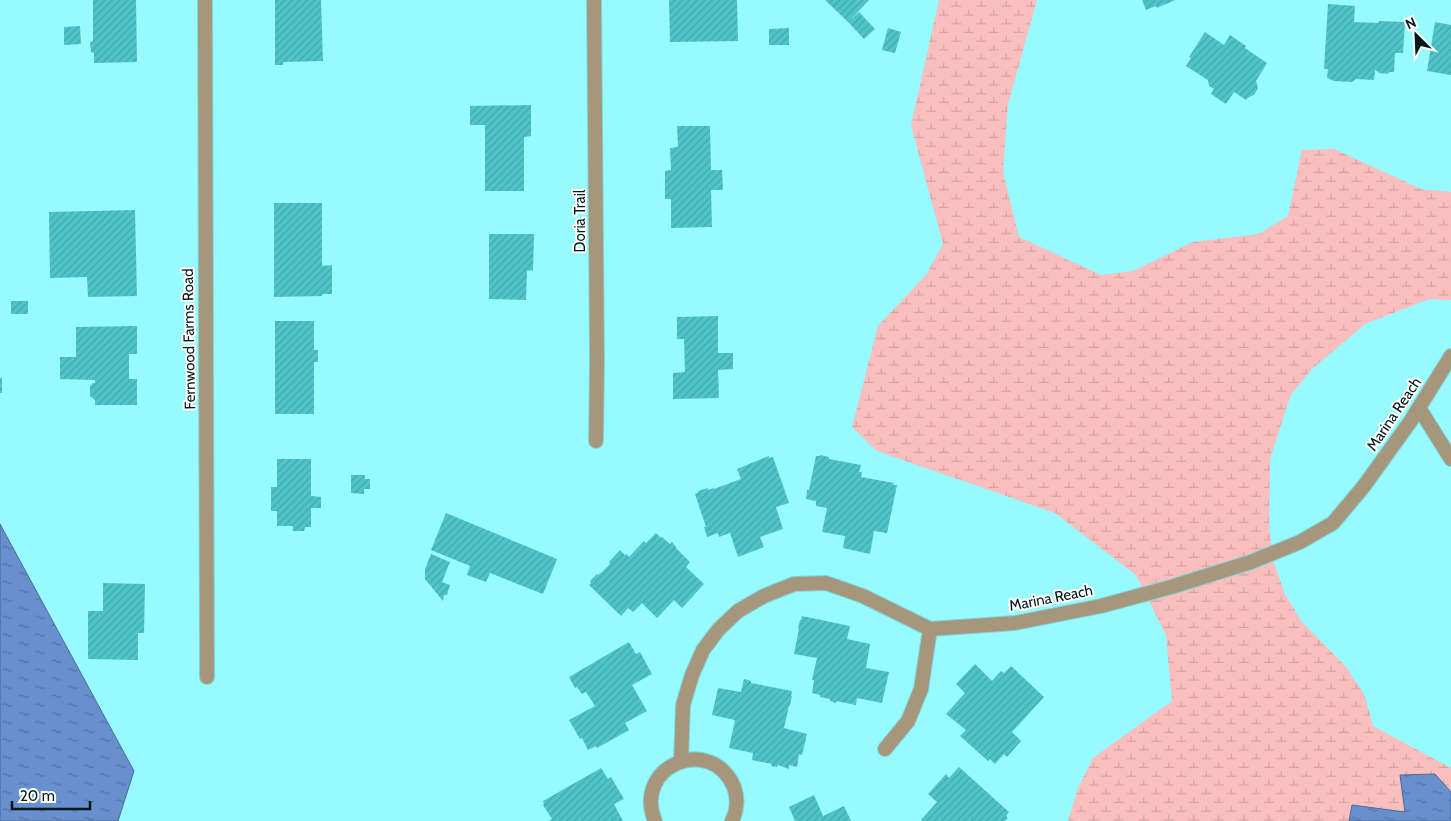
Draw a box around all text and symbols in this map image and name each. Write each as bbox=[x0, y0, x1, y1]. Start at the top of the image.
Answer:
north arrow bbox=[1391, 10, 1441, 60]
text: N bbox=[1403, 13, 1419, 33]
street label: Doria Trail bbox=[571, 189, 589, 252]
street label: Fernwood Farms Road bbox=[179, 268, 199, 410]
street label: Marina Reach bbox=[1363, 374, 1425, 454]
street label: Marina Reach bbox=[1008, 581, 1094, 615]
scale bar bbox=[12, 778, 90, 810]
text: 20 m bbox=[20, 787, 55, 805]

